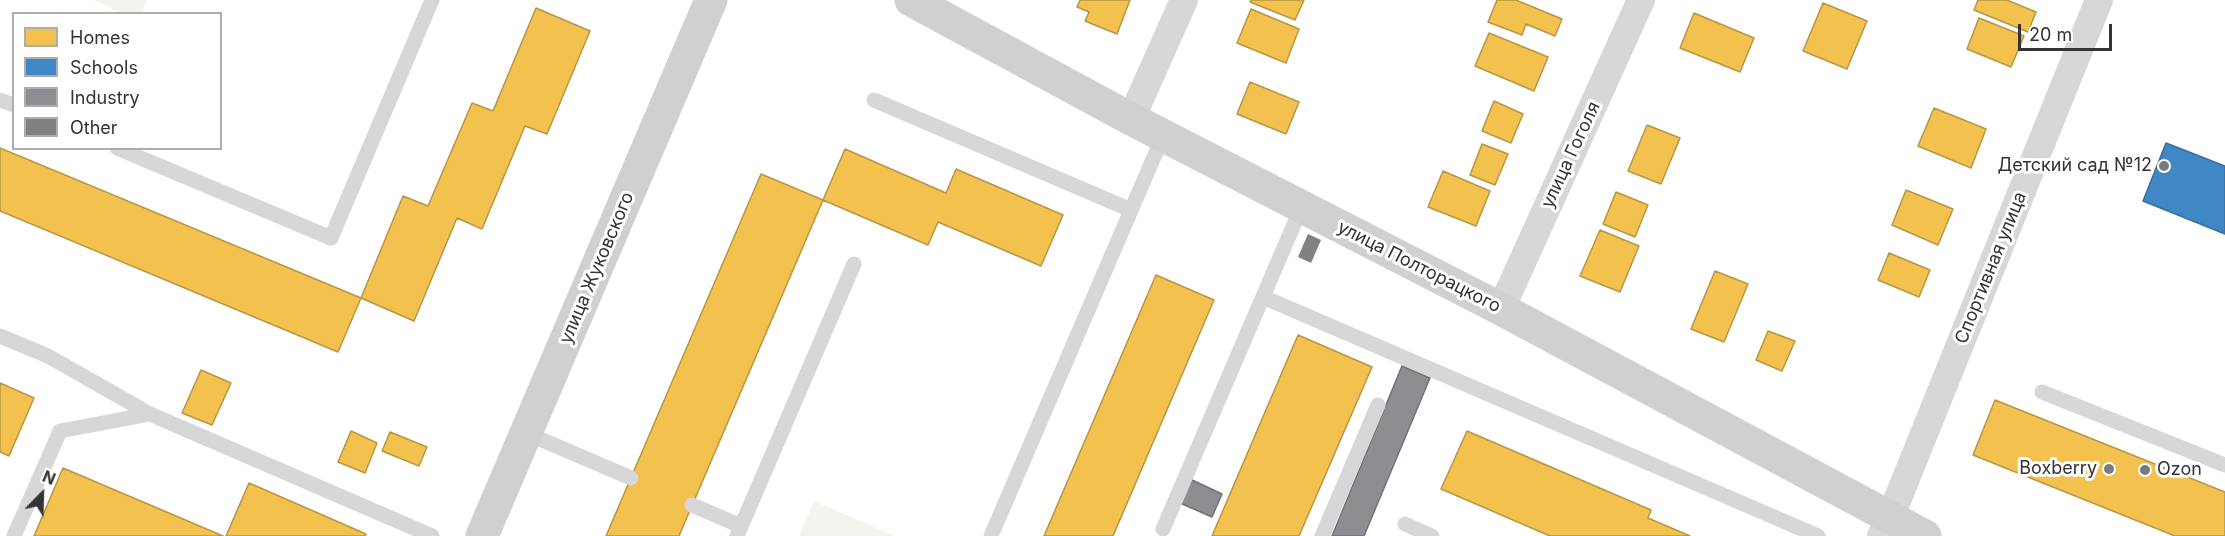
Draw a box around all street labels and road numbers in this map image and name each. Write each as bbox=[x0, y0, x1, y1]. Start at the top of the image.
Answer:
street label: улица Гоголя bbox=[1537, 98, 1605, 212]
street label: улица Жуковского bbox=[555, 189, 639, 347]
street label: Спортивная улица bbox=[1951, 189, 2031, 347]
street label: улица Полторацкого bbox=[1334, 216, 1504, 318]

